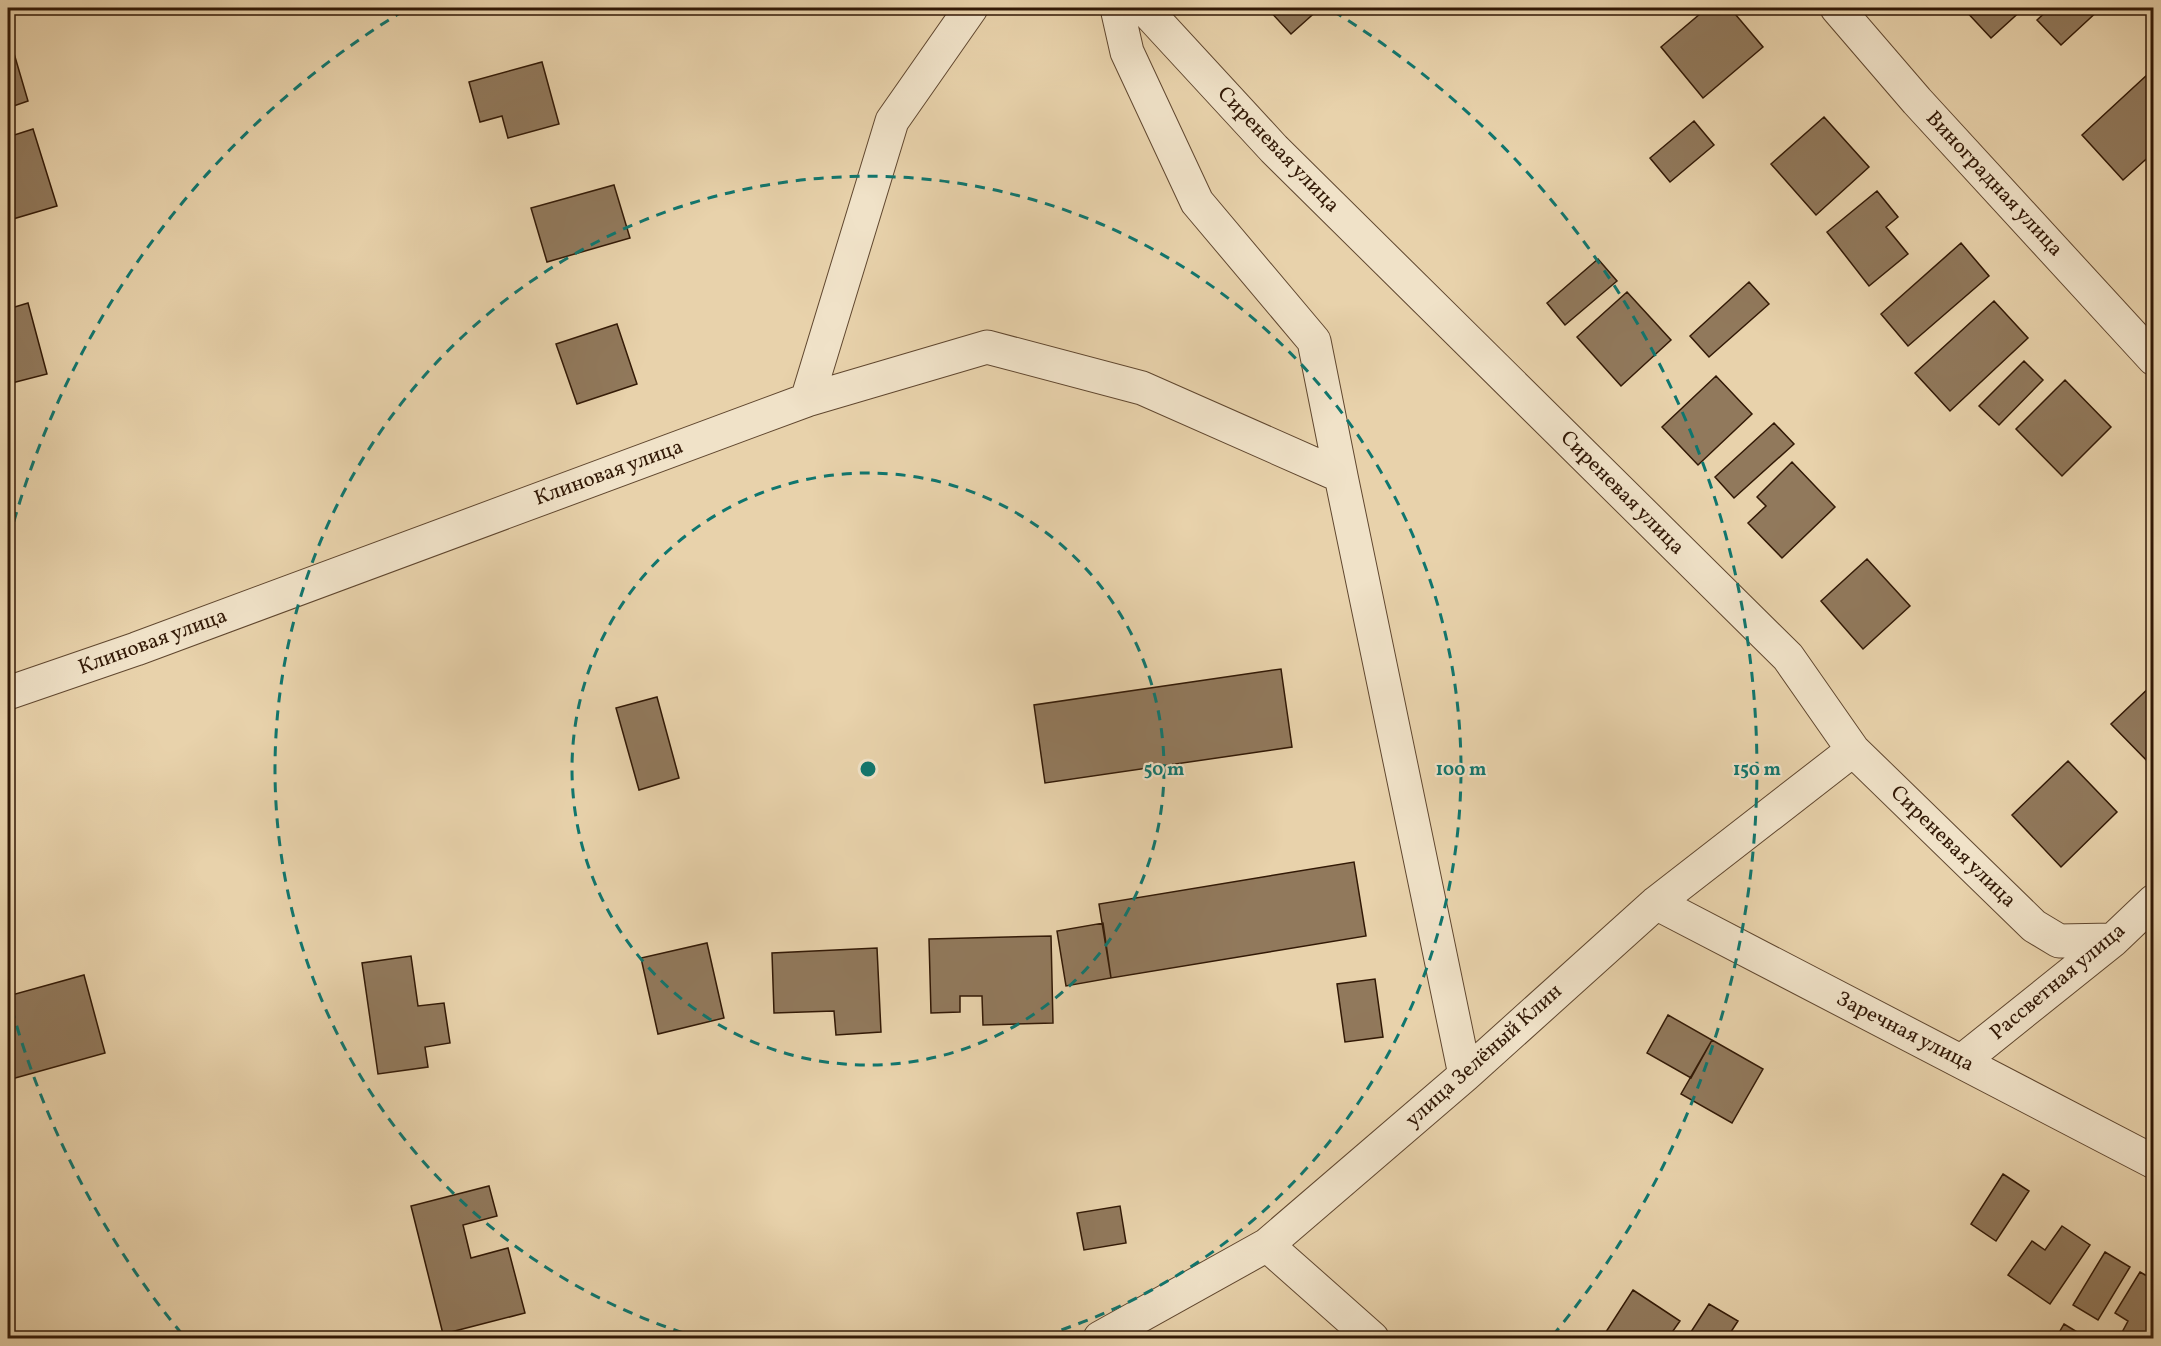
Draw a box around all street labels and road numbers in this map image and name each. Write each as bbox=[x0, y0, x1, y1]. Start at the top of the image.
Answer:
street label: Сиреневая улица bbox=[1210, 80, 1346, 220]
street label: Виноградная улица bbox=[1919, 105, 2069, 263]
street label: Сиреневая улица bbox=[1553, 424, 1691, 562]
street label: Клиновая улица bbox=[530, 433, 688, 513]
street label: Клиновая улица bbox=[74, 602, 232, 682]
street label: Сиреневая улица bbox=[1883, 779, 2023, 915]
street label: Рассветная улица bbox=[1984, 917, 2132, 1047]
street label: улица Зелёный Клин bbox=[1399, 978, 1569, 1134]
street label: Заречная улица bbox=[1831, 985, 1979, 1079]

